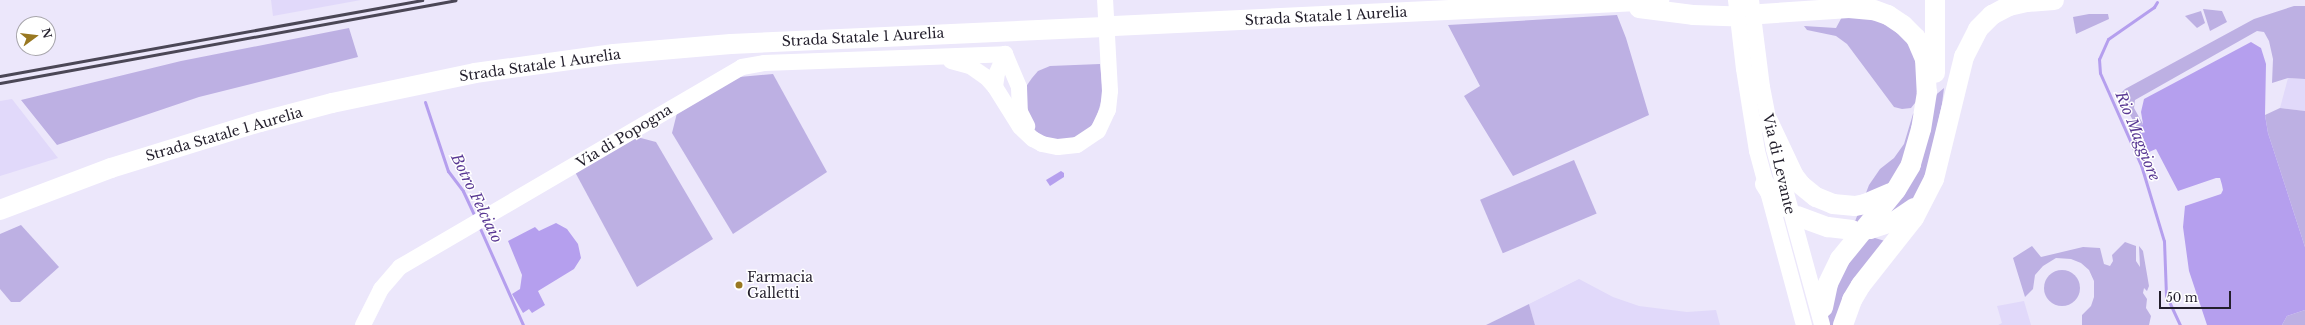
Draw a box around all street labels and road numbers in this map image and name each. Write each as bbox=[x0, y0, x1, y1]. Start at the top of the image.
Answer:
street label: Strada Statale 1 Aurelia bbox=[1244, 3, 1408, 29]
street label: Strada Statale 1 Aurelia bbox=[781, 24, 945, 50]
street label: Strada Statale 1 Aurelia bbox=[458, 45, 622, 85]
street label: Via di Popogna bbox=[573, 101, 675, 171]
street label: Strada Statale 1 Aurelia bbox=[143, 103, 305, 165]
street label: Via di Levante bbox=[1759, 112, 1799, 216]

